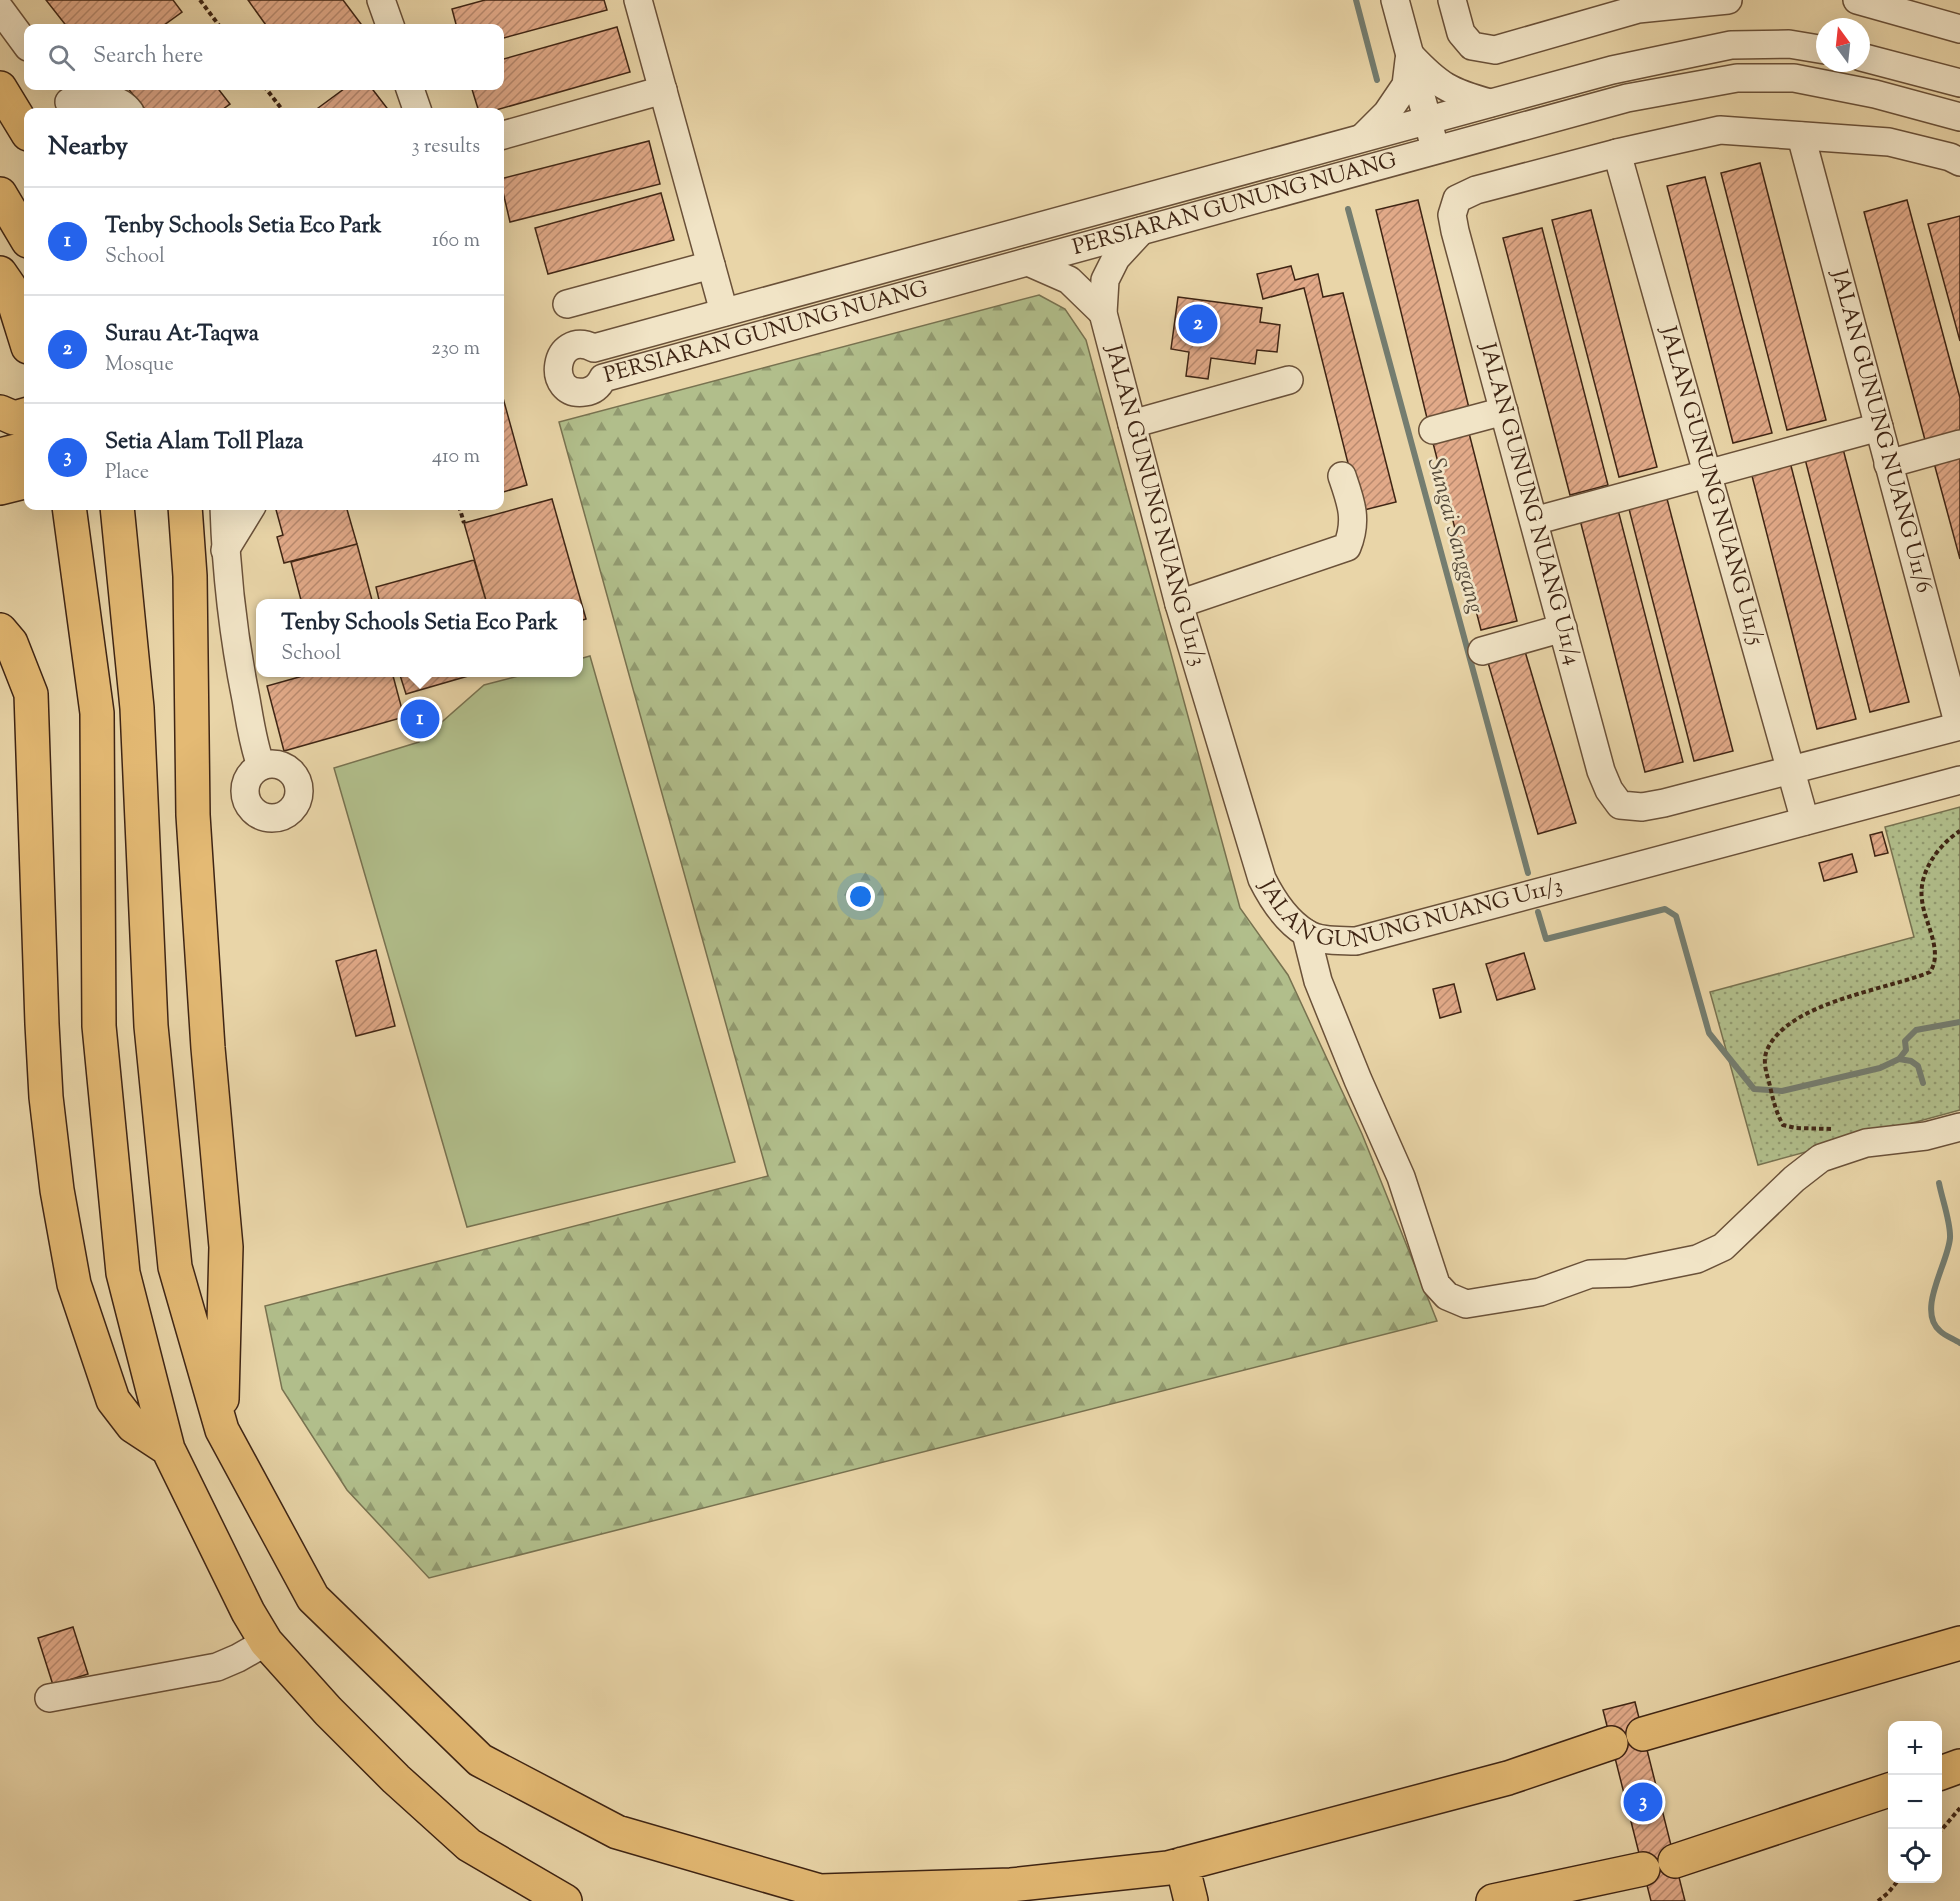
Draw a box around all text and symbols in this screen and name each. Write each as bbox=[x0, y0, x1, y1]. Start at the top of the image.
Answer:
north arrow bbox=[1816, 18, 1870, 72]
search box bbox=[24, 24, 504, 90]
icon: search bbox=[45, 41, 78, 74]
text: Search here bbox=[93, 41, 203, 73]
text: Nearby bbox=[48, 129, 128, 166]
text: 3 results bbox=[411, 133, 480, 162]
street label: PERSIARAN GUNUNG NUANG bbox=[1069, 146, 1401, 265]
text: Tenby Schools Setia Eco Park bbox=[105, 211, 382, 243]
text: 1 bbox=[64, 227, 71, 256]
text: 160 m bbox=[432, 227, 480, 256]
text: School bbox=[105, 243, 165, 272]
street label: JALAN GUNUNG NUANG U11/6 bbox=[1821, 266, 1939, 597]
street label: PERSIARAN GUNUNG NUANG bbox=[601, 274, 932, 393]
pin: 2 bbox=[1178, 302, 1218, 346]
text: Surau At-Taqwa bbox=[105, 319, 259, 351]
street label: JALAN GUNUNG NUANG U11/5 bbox=[1650, 322, 1771, 650]
text: 2 bbox=[63, 335, 72, 364]
text: 230 m bbox=[431, 335, 480, 364]
street label: JALAN GUNUNG NUANG U11/4 bbox=[1470, 339, 1588, 669]
street label: JALAN GUNUNG NUANG U11/3 bbox=[1096, 341, 1213, 670]
text: Mosque bbox=[105, 351, 174, 380]
text: Setia Alam Toll Plaza bbox=[105, 427, 303, 459]
text: 3 bbox=[63, 443, 72, 472]
text: 410 m bbox=[432, 443, 480, 472]
water label: Sungai Sanggang bbox=[1418, 454, 1492, 618]
text: Place bbox=[105, 459, 149, 488]
popup bbox=[256, 599, 583, 677]
text: Tenby Schools Setia Eco Park bbox=[281, 608, 558, 640]
text: School bbox=[281, 640, 341, 669]
pin: 1 bbox=[400, 696, 440, 742]
street label: JALAN GUNUNG NUANG U11/3 bbox=[1250, 859, 1582, 897]
text: JALAN GUNUNG NUANG U11/3 bbox=[1249, 871, 1566, 958]
your location bbox=[846, 882, 875, 911]
map controls bbox=[1888, 1721, 1942, 1883]
button: + bbox=[1888, 1721, 1942, 1775]
button: − bbox=[1888, 1775, 1942, 1829]
pin: 3 bbox=[1624, 1780, 1662, 1824]
button: locate bbox=[1888, 1829, 1942, 1883]

